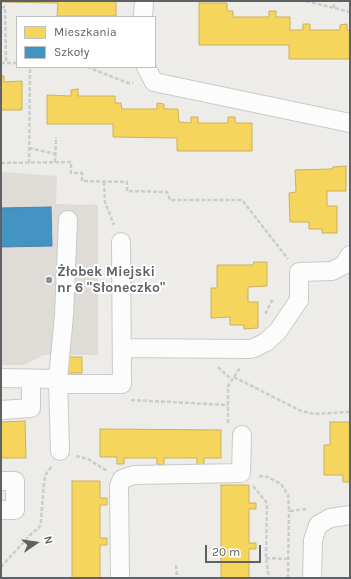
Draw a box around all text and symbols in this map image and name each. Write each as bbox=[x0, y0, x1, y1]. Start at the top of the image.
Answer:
legend bbox=[16, 16, 156, 68]
text: Mieszkania bbox=[54, 25, 117, 39]
text: Szkoły bbox=[54, 45, 89, 59]
place label: Żłobek Miejski nr 6 "Słoneczko" bbox=[57, 264, 165, 296]
marker: Żłobek Miejski nr 6 "Słoneczko" bbox=[44, 275, 54, 285]
north arrow bbox=[16, 523, 56, 563]
text: N bbox=[41, 535, 55, 545]
scale bar bbox=[207, 537, 263, 563]
text: 20 m bbox=[212, 545, 240, 559]

